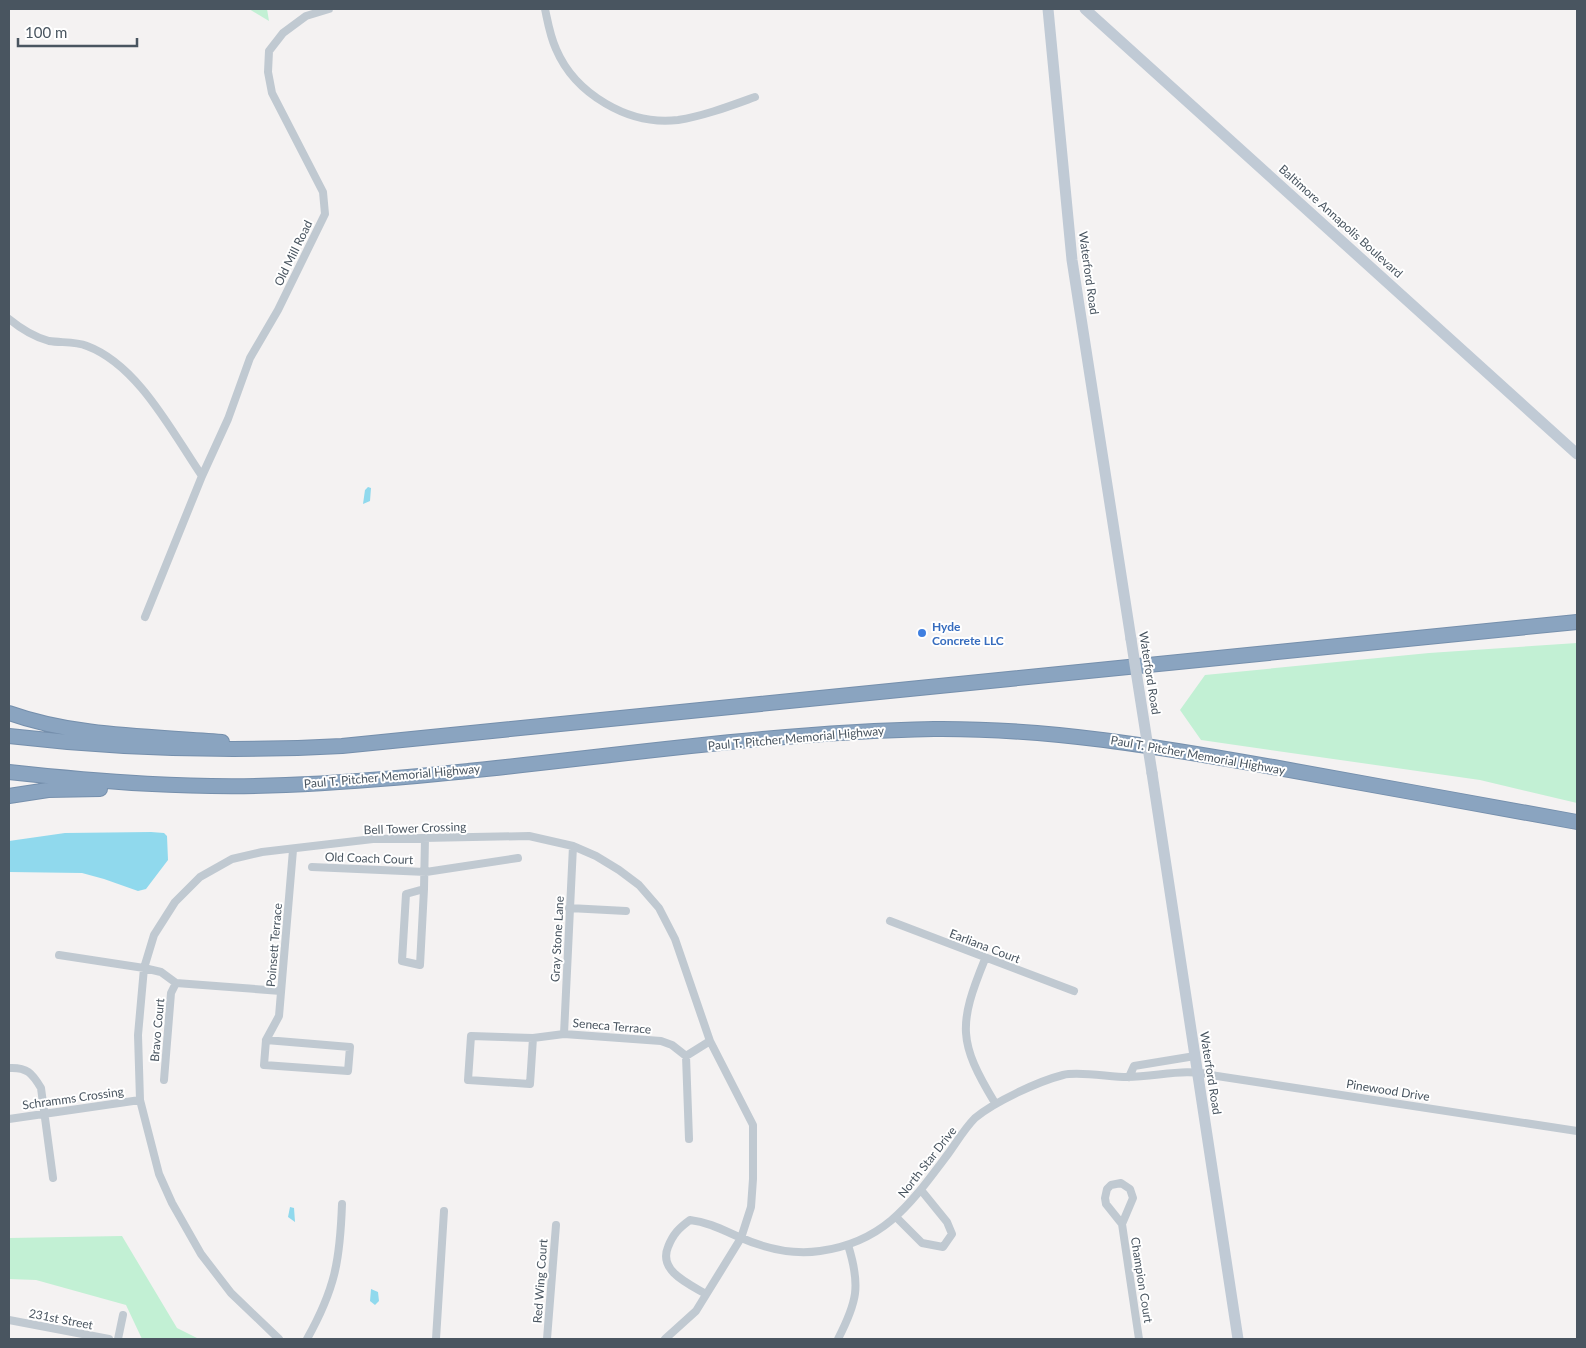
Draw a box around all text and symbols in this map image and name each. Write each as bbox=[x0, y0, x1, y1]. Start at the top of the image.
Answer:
scale bar bbox=[18, 15, 136, 47]
text: 100 m bbox=[25, 23, 67, 41]
street label: Baltimore Annapolis Boulevard bbox=[1276, 161, 1406, 281]
street label: Old Mill Road bbox=[271, 218, 315, 288]
street label: Waterford Road bbox=[1076, 230, 1102, 316]
place label: Hyde Concrete LLC bbox=[932, 619, 1004, 648]
marker: Hyde Concrete LLC bbox=[916, 627, 928, 639]
street label: Waterford Road bbox=[1136, 630, 1164, 716]
street label: Paul T. Pitcher Memorial Highway bbox=[707, 723, 886, 753]
street label: Paul T. Pitcher Memorial Highway bbox=[1110, 732, 1287, 778]
street label: Paul T. Pitcher Memorial Highway bbox=[303, 761, 482, 791]
street label: Bell Tower Crossing bbox=[363, 819, 467, 837]
street label: Old Coach Court bbox=[325, 849, 414, 867]
street label: Gray Stone Lane bbox=[547, 896, 567, 982]
street label: Poinsett Terrace bbox=[263, 902, 285, 988]
street label: Earliana Court bbox=[947, 926, 1023, 967]
street label: Bravo Court bbox=[147, 997, 167, 1062]
street label: Seneca Terrace bbox=[572, 1015, 652, 1037]
street label: Waterford Road bbox=[1197, 1030, 1225, 1116]
street label: Pinewood Drive bbox=[1345, 1076, 1431, 1104]
street label: Schramms Crossing bbox=[21, 1083, 125, 1113]
street label: North Star Drive bbox=[894, 1123, 960, 1201]
street label: Champion Court bbox=[1128, 1236, 1156, 1325]
street label: Red Wing Court bbox=[530, 1238, 550, 1324]
street label: 231st Street bbox=[28, 1305, 95, 1333]

